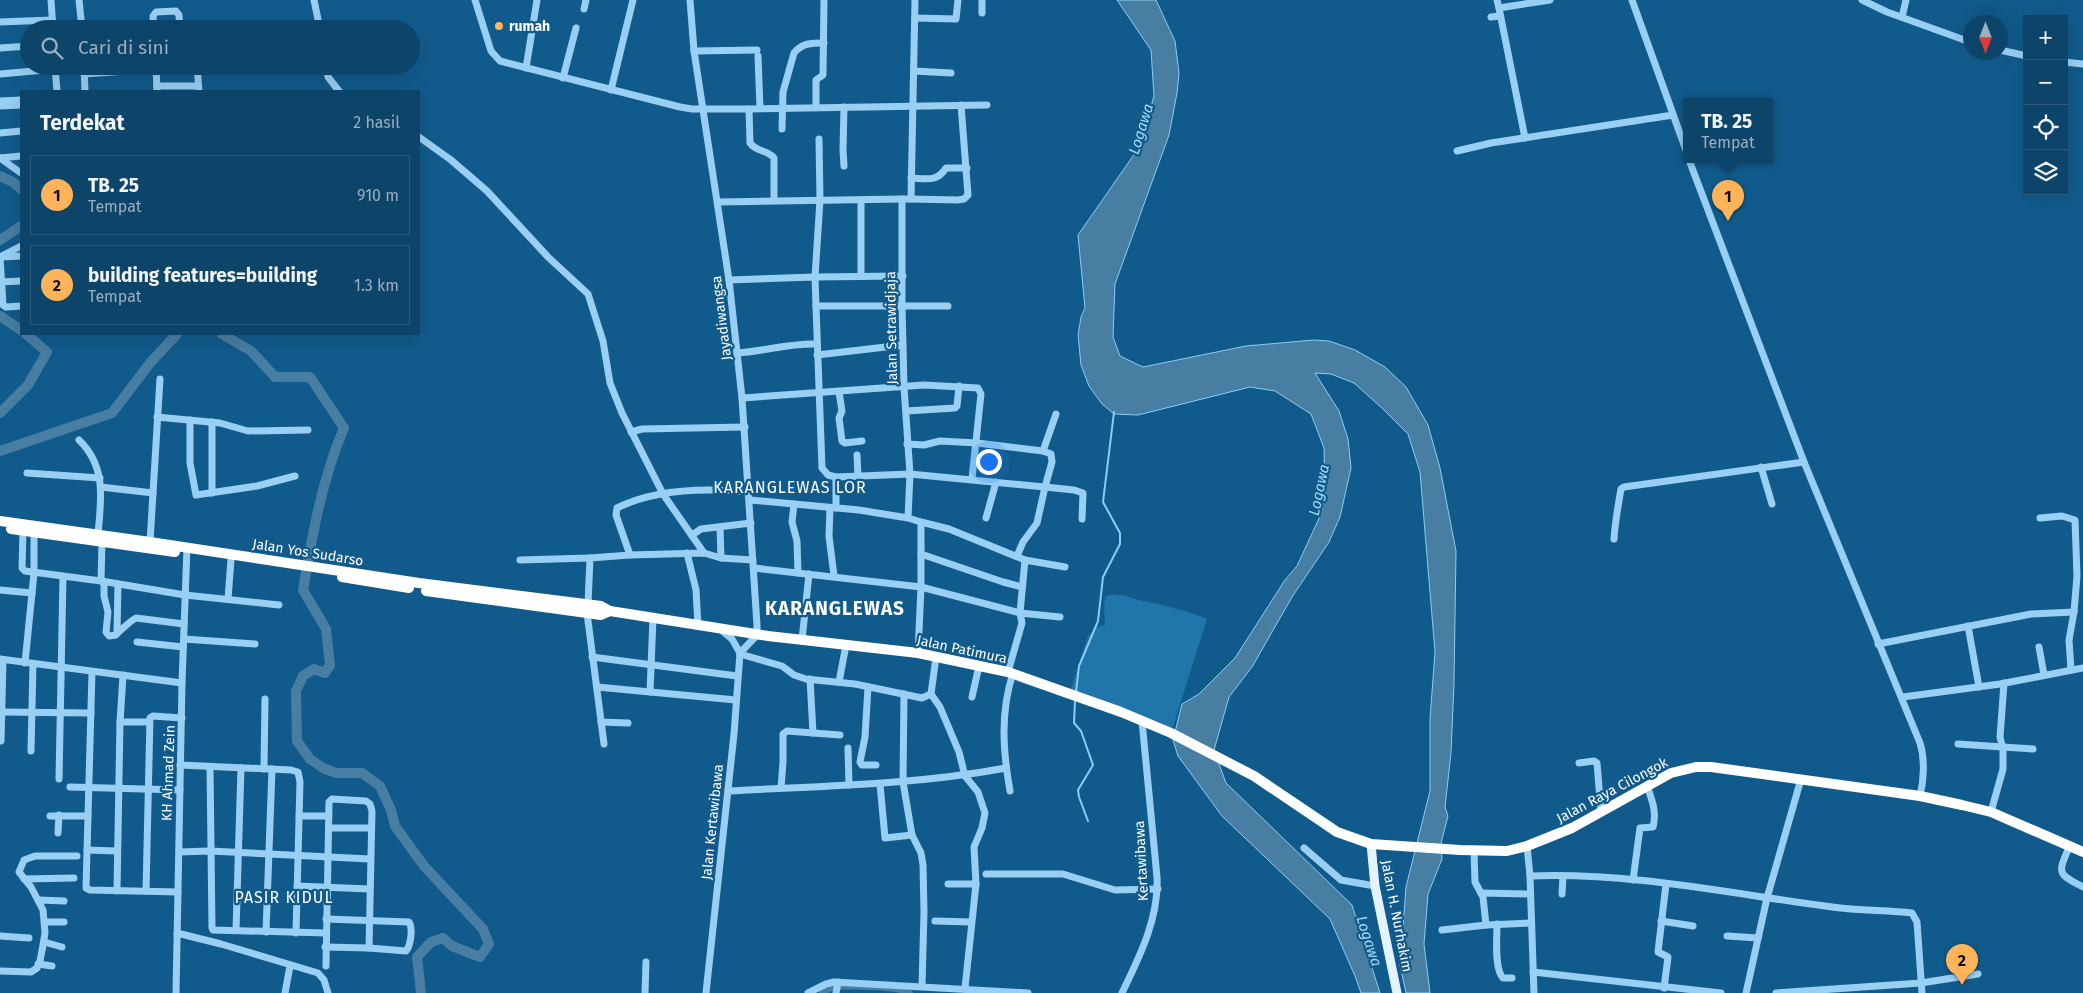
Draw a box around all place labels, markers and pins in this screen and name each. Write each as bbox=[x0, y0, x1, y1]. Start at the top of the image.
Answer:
place label: rumah bbox=[509, 18, 550, 35]
marker: rumah bbox=[493, 20, 505, 32]
pin: 1 bbox=[1712, 180, 1744, 221]
pin: 2 bbox=[1946, 944, 1978, 985]

